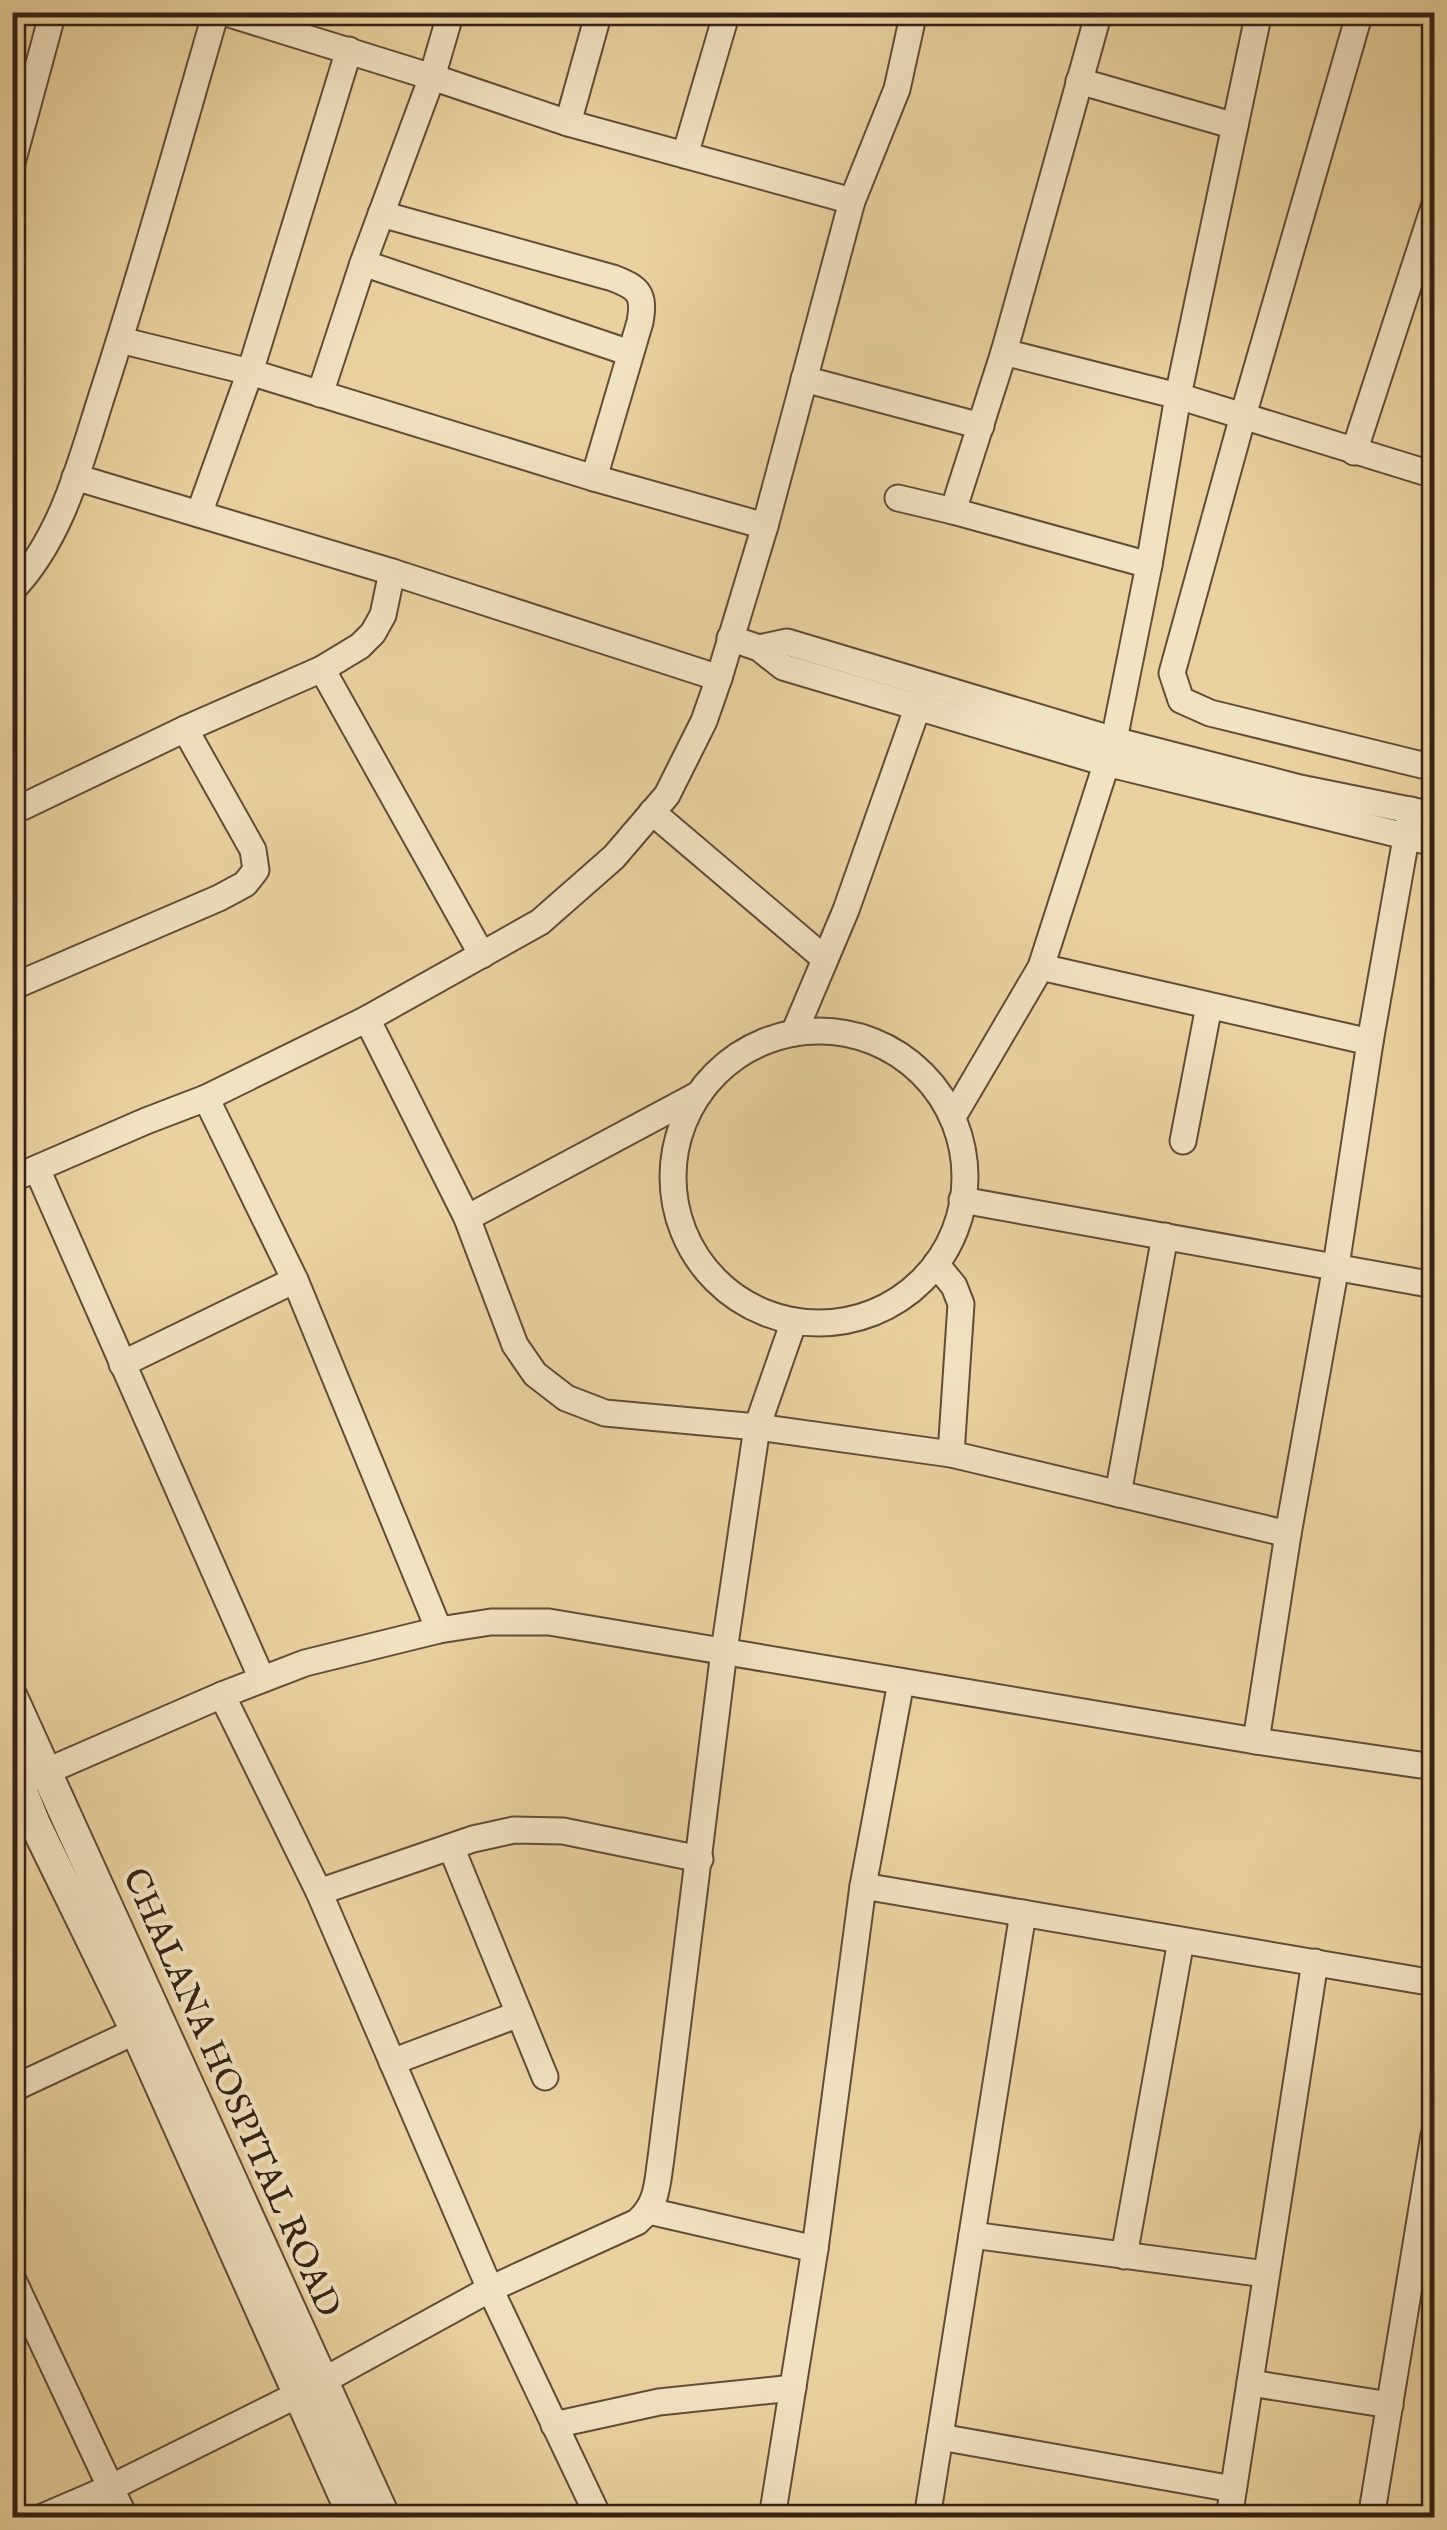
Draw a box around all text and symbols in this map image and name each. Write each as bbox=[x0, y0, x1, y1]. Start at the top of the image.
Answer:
street label: CHALANA HOSPITAL ROAD bbox=[111, 1862, 350, 2324]

